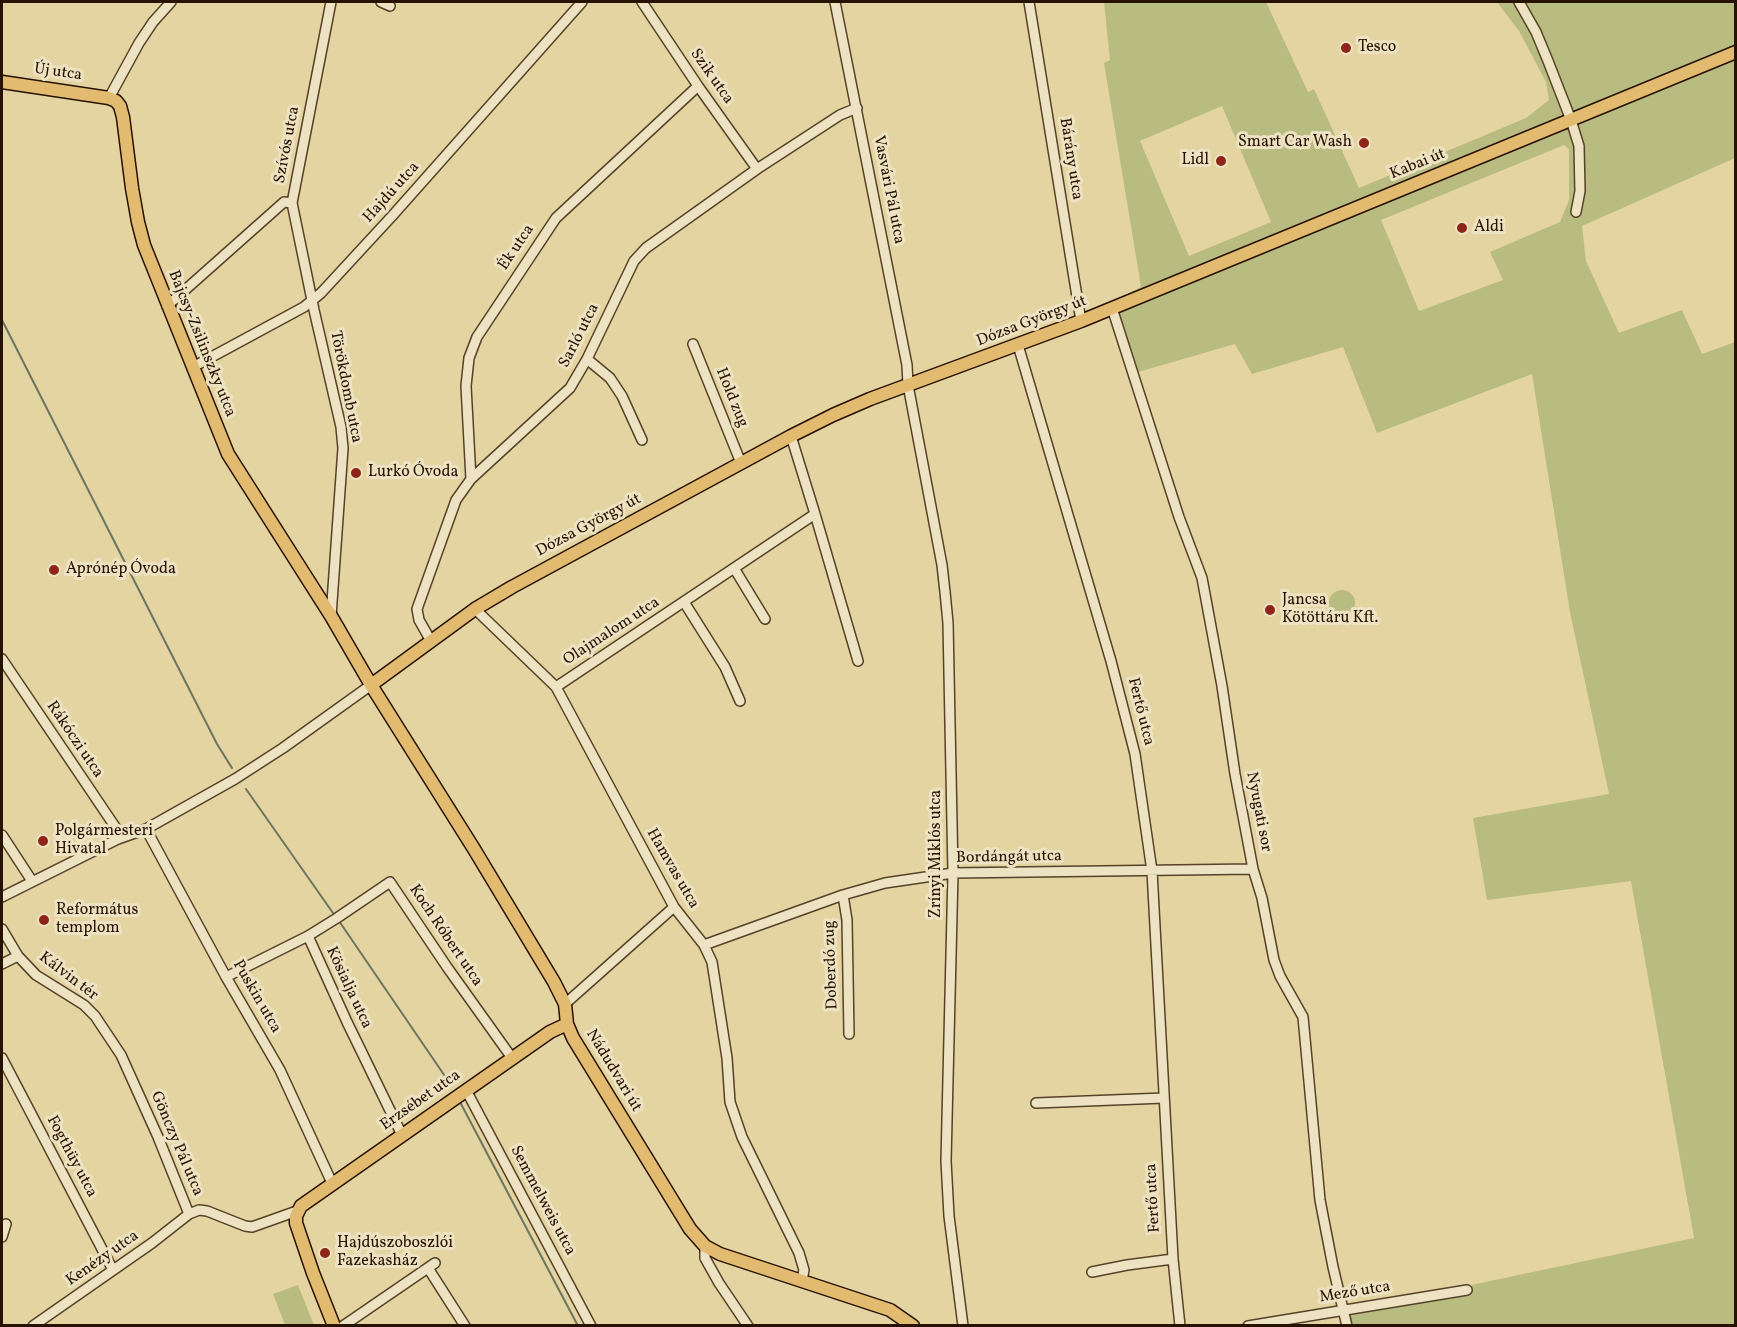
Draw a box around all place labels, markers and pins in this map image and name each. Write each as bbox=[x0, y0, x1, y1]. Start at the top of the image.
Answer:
place label: Tesco bbox=[1358, 38, 1396, 58]
marker: Tesco bbox=[1339, 41, 1353, 55]
place label: Smart Car Wash bbox=[1238, 133, 1352, 153]
marker: Smart Car Wash bbox=[1357, 136, 1371, 150]
place label: Lidl bbox=[1181, 151, 1209, 171]
marker: Lidl bbox=[1214, 154, 1228, 168]
place label: Aldi bbox=[1474, 218, 1504, 238]
marker: Aldi bbox=[1455, 221, 1469, 235]
place label: Lurkó Óvoda bbox=[368, 463, 458, 483]
marker: Lurkó Óvoda bbox=[349, 466, 363, 480]
place label: Aprónép Óvoda bbox=[66, 560, 176, 580]
marker: Aprónép Óvoda bbox=[47, 563, 61, 577]
place label: Jancsa Kötöttáru Kft. bbox=[1282, 591, 1378, 629]
marker: Jancsa Kötöttáru Kft. bbox=[1263, 603, 1277, 617]
place label: Polgármesteri Hivatal bbox=[55, 822, 153, 860]
marker: Polgármesteri Hivatal bbox=[36, 834, 50, 848]
place label: Református templom bbox=[56, 901, 138, 939]
marker: Református templom bbox=[37, 913, 51, 927]
place label: Hajdúszoboszlói Fazekasház bbox=[337, 1234, 453, 1272]
marker: Hajdúszoboszlói Fazekasház bbox=[318, 1246, 332, 1260]

